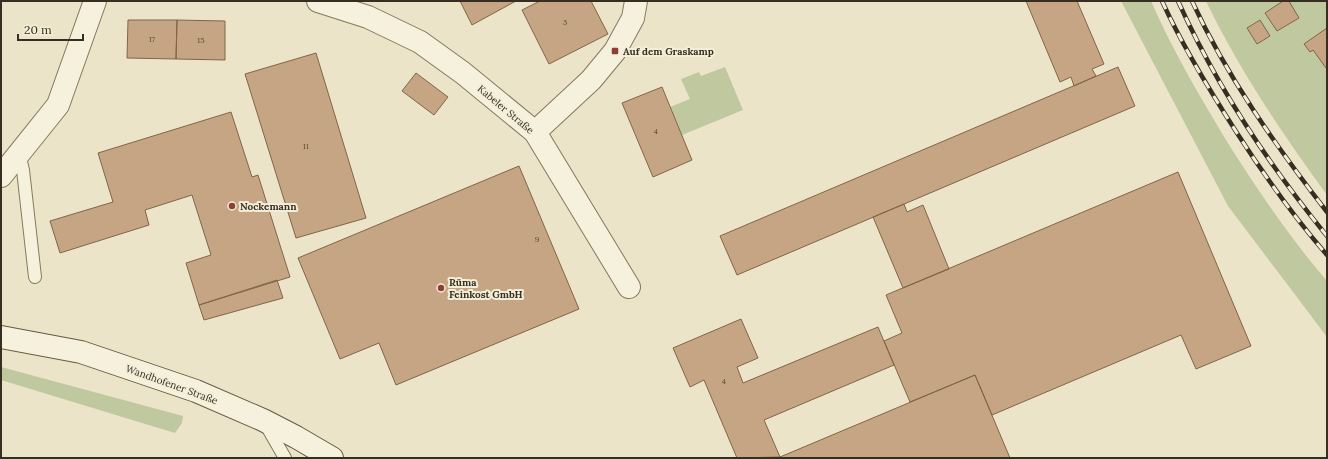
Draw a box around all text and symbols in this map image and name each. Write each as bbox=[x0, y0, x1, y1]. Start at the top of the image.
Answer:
scale bar bbox=[18, 16, 83, 42]
house number: 3 bbox=[563, 17, 568, 27]
text: 20 m bbox=[24, 22, 52, 37]
house number: 17 bbox=[149, 34, 156, 44]
house number: 15 bbox=[197, 35, 205, 45]
place label: Auf dem Graskamp bbox=[623, 45, 714, 58]
marker: Auf dem Graskamp bbox=[610, 46, 620, 56]
street label: Kabeler Straße bbox=[475, 82, 537, 137]
house number: 4 bbox=[654, 126, 659, 136]
house number: 11 bbox=[303, 141, 309, 151]
place label: Nockemann bbox=[240, 200, 297, 213]
marker: Nockemann bbox=[227, 201, 237, 211]
house number: 9 bbox=[535, 234, 540, 244]
place label: Rüma Feinkost GmbH bbox=[449, 276, 523, 301]
marker: Rüma Feinkost GmbH bbox=[436, 283, 446, 293]
street label: Wandhofener Straße bbox=[124, 362, 220, 407]
house number: 4 bbox=[722, 376, 727, 386]

